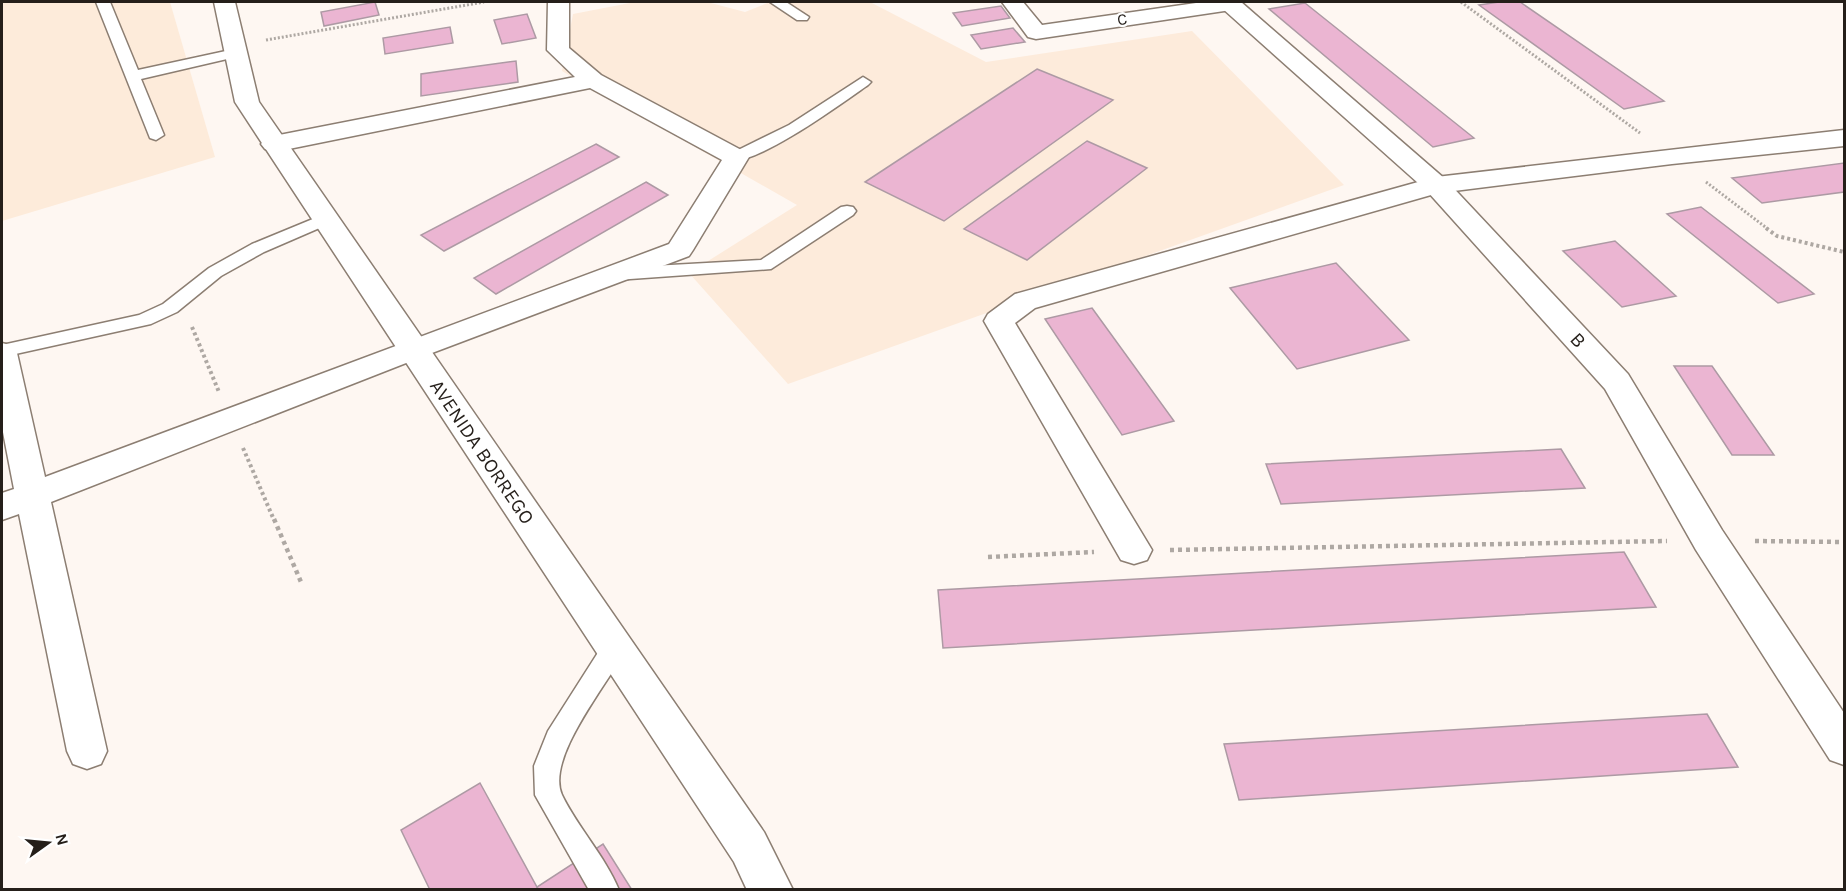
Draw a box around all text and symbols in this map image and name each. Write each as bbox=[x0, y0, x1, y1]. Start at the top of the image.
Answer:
street label: C bbox=[1116, 9, 1128, 29]
street label: B bbox=[1565, 328, 1591, 352]
street label: AVENIDA BORREGO bbox=[425, 376, 539, 528]
north arrow bbox=[18, 813, 78, 873]
text: N bbox=[51, 831, 73, 847]

